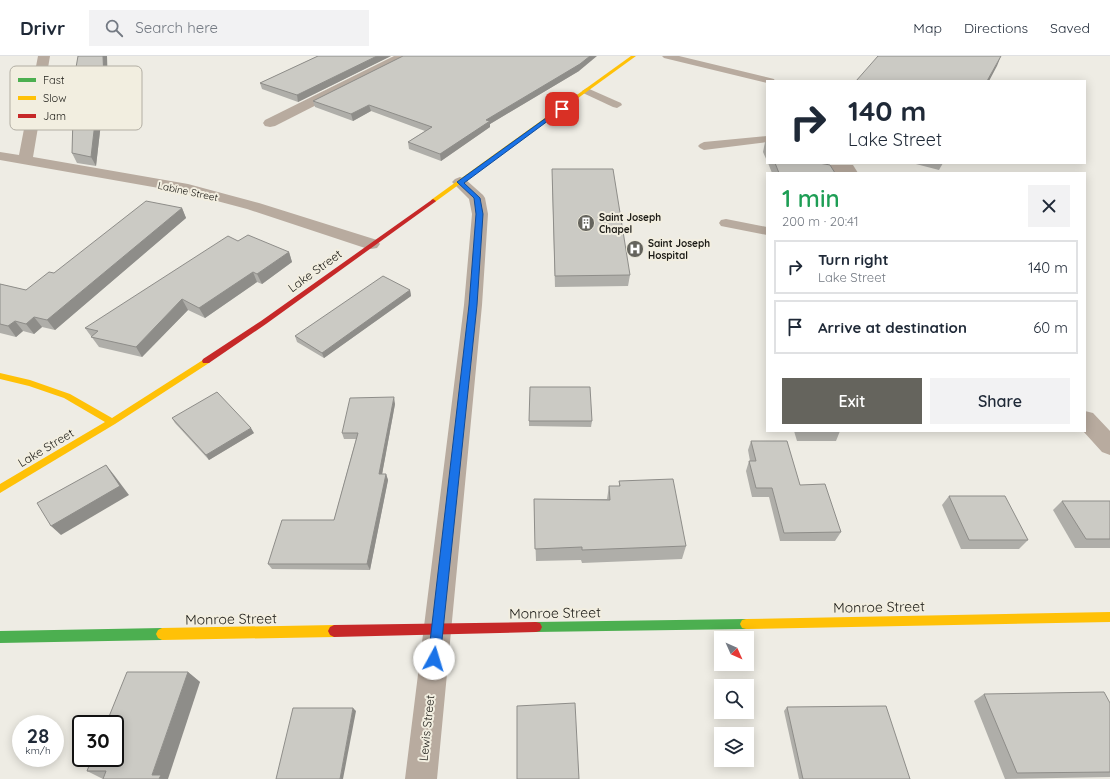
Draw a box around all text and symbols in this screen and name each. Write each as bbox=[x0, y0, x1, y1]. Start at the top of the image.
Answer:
search box bbox=[89, 10, 369, 46]
text: Drivr bbox=[20, 16, 65, 40]
icon: search bbox=[103, 17, 125, 39]
text: Search here bbox=[135, 18, 218, 37]
text: Map bbox=[913, 19, 942, 37]
text: Directions bbox=[964, 19, 1028, 37]
text: Saved bbox=[1050, 19, 1090, 37]
legend bbox=[10, 66, 142, 130]
text: Fast bbox=[43, 73, 65, 87]
text: Slow bbox=[43, 91, 67, 105]
pin bbox=[545, 92, 579, 126]
text: 140 m bbox=[848, 93, 926, 128]
icon: right bbox=[782, 96, 834, 148]
icon: arrive bbox=[551, 98, 573, 120]
text: Jam bbox=[43, 109, 66, 123]
text: Lake Street bbox=[848, 128, 942, 151]
street label: Labine Street bbox=[157, 179, 220, 204]
text: 1 min bbox=[782, 183, 840, 213]
button: close bbox=[1028, 185, 1070, 227]
place label: Saint Joseph Chapel bbox=[599, 211, 661, 236]
building icon: Saint Joseph Chapel bbox=[576, 213, 596, 233]
text: 200 m · 20:41 bbox=[782, 213, 859, 229]
place label: Saint Joseph Hospital bbox=[648, 237, 710, 262]
hospital icon: Saint Joseph Hospital bbox=[625, 239, 645, 259]
street label: Lake Street bbox=[285, 246, 344, 295]
text: Turn right bbox=[818, 250, 889, 269]
icon: right bbox=[784, 256, 806, 278]
text: 140 m bbox=[1028, 258, 1068, 277]
text: Lake Street bbox=[818, 269, 886, 285]
icon: arrive bbox=[784, 316, 806, 338]
text: Arrive at destination bbox=[818, 318, 967, 337]
text: 60 m bbox=[1033, 318, 1068, 337]
button: Exit bbox=[782, 378, 922, 424]
button: Share bbox=[930, 378, 1070, 424]
street label: Lake Street bbox=[15, 425, 76, 470]
street label: Monroe Street bbox=[833, 597, 925, 617]
street label: Monroe Street bbox=[509, 603, 601, 623]
street label: Monroe Street bbox=[185, 609, 277, 629]
north arrow bbox=[714, 631, 754, 671]
map controls bbox=[714, 631, 754, 767]
position arrow bbox=[413, 638, 455, 680]
button: search bbox=[714, 679, 754, 719]
street label: Lewis Street bbox=[416, 694, 437, 762]
speed limit sign: 30 bbox=[72, 715, 124, 767]
text: 28 bbox=[27, 723, 49, 748]
button: layers bbox=[714, 727, 754, 767]
text: km/h bbox=[25, 744, 51, 757]

